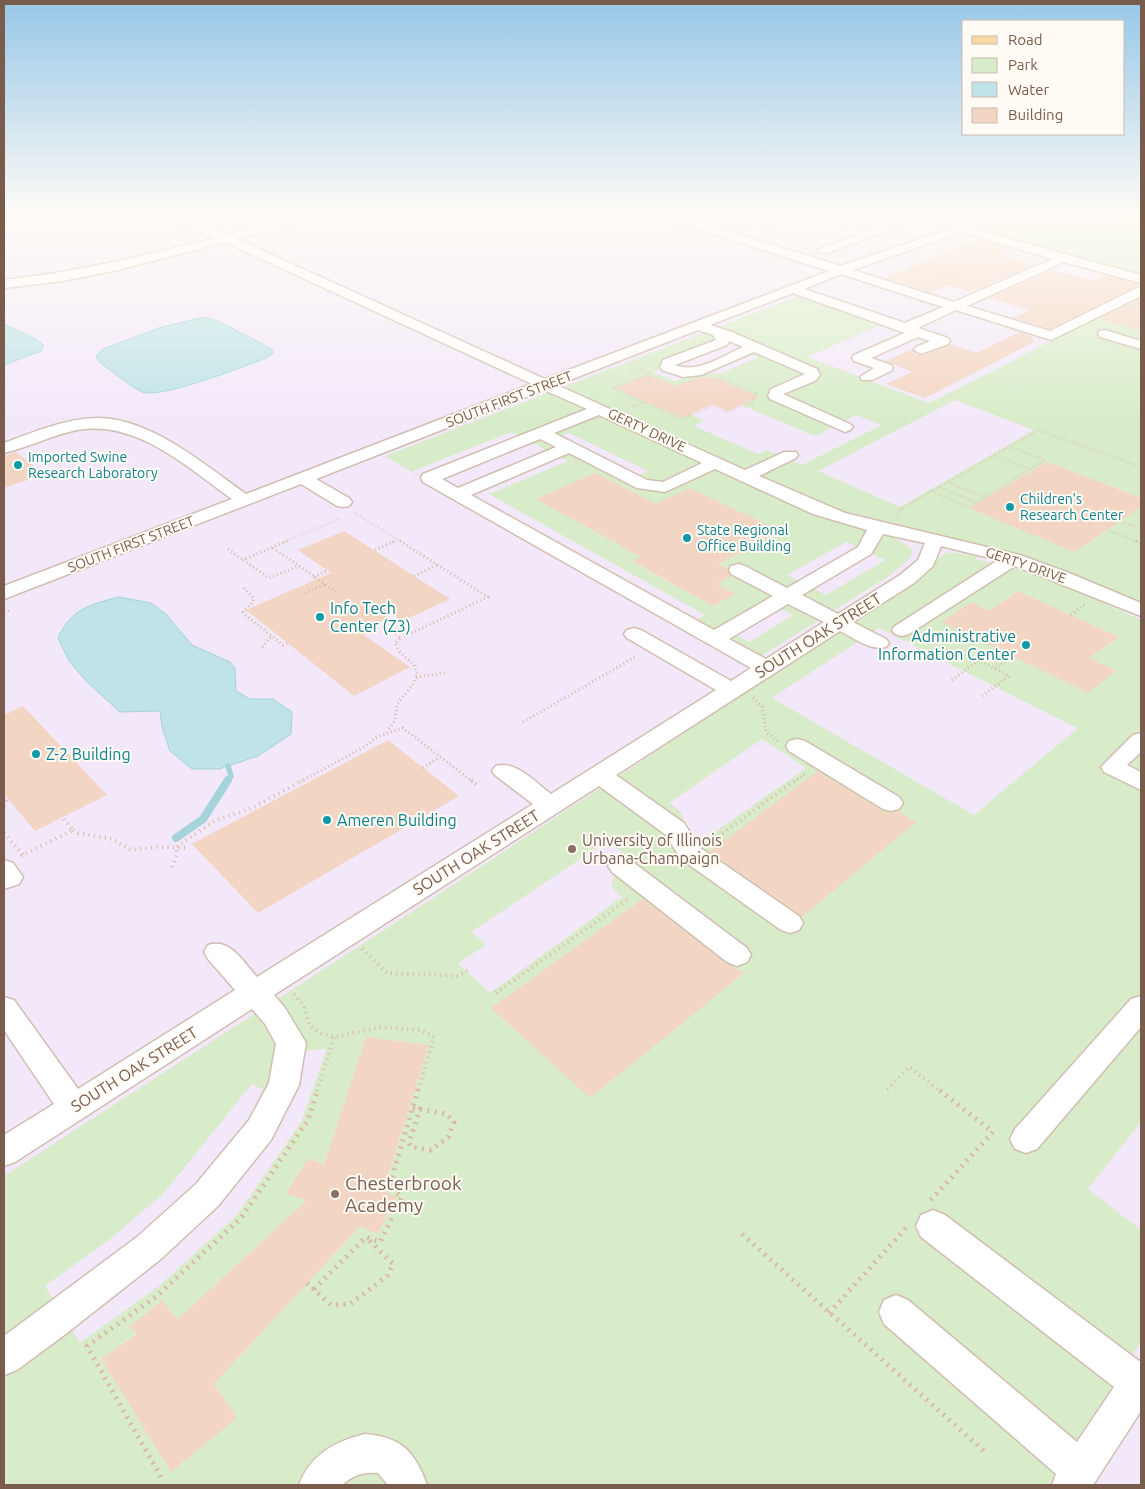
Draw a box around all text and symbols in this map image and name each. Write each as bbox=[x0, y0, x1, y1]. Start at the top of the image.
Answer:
legend bbox=[962, 20, 1125, 135]
text: Road bbox=[1008, 31, 1043, 48]
text: Park bbox=[1008, 56, 1038, 73]
text: Water bbox=[1008, 81, 1049, 98]
text: Building bbox=[1008, 106, 1063, 123]
street label: SOUTH FIRST STREET bbox=[444, 367, 575, 430]
street label: GERTY DRIVE bbox=[605, 405, 689, 455]
place label: Imported Swine Research Laboratory bbox=[28, 449, 158, 481]
marker: Imported Swine Research Laboratory bbox=[12, 459, 24, 471]
place label: Children's Research Center bbox=[1020, 491, 1124, 523]
marker: Children's Research Center bbox=[1004, 501, 1016, 513]
street label: SOUTH FIRST STREET bbox=[66, 512, 197, 575]
place label: State Regional Office Building bbox=[697, 522, 791, 554]
marker: State Regional Office Building bbox=[681, 532, 693, 544]
street label: GERTY DRIVE bbox=[984, 544, 1069, 586]
street label: SOUTH OAK STREET bbox=[751, 589, 885, 681]
place label: Info Tech Center (Z3) bbox=[330, 599, 411, 636]
marker: Info Tech Center (Z3) bbox=[314, 611, 326, 623]
place label: Administrative Information Center bbox=[878, 627, 1016, 663]
marker: Administrative Information Center bbox=[1020, 639, 1032, 651]
place label: Z-2 Building bbox=[46, 745, 131, 763]
marker: Z-2 Building bbox=[30, 748, 42, 760]
street label: SOUTH OAK STREET bbox=[409, 806, 543, 898]
place label: Ameren Building bbox=[337, 811, 457, 829]
marker: Ameren Building bbox=[321, 814, 333, 826]
place label: University of Illinois Urbana-Champaign bbox=[582, 831, 722, 867]
marker: University of Illinois Urbana-Champaign bbox=[566, 843, 578, 855]
street label: SOUTH OAK STREET bbox=[67, 1023, 201, 1115]
place label: Chesterbrook Academy bbox=[345, 1172, 462, 1216]
marker: Chesterbrook Academy bbox=[329, 1188, 341, 1200]

